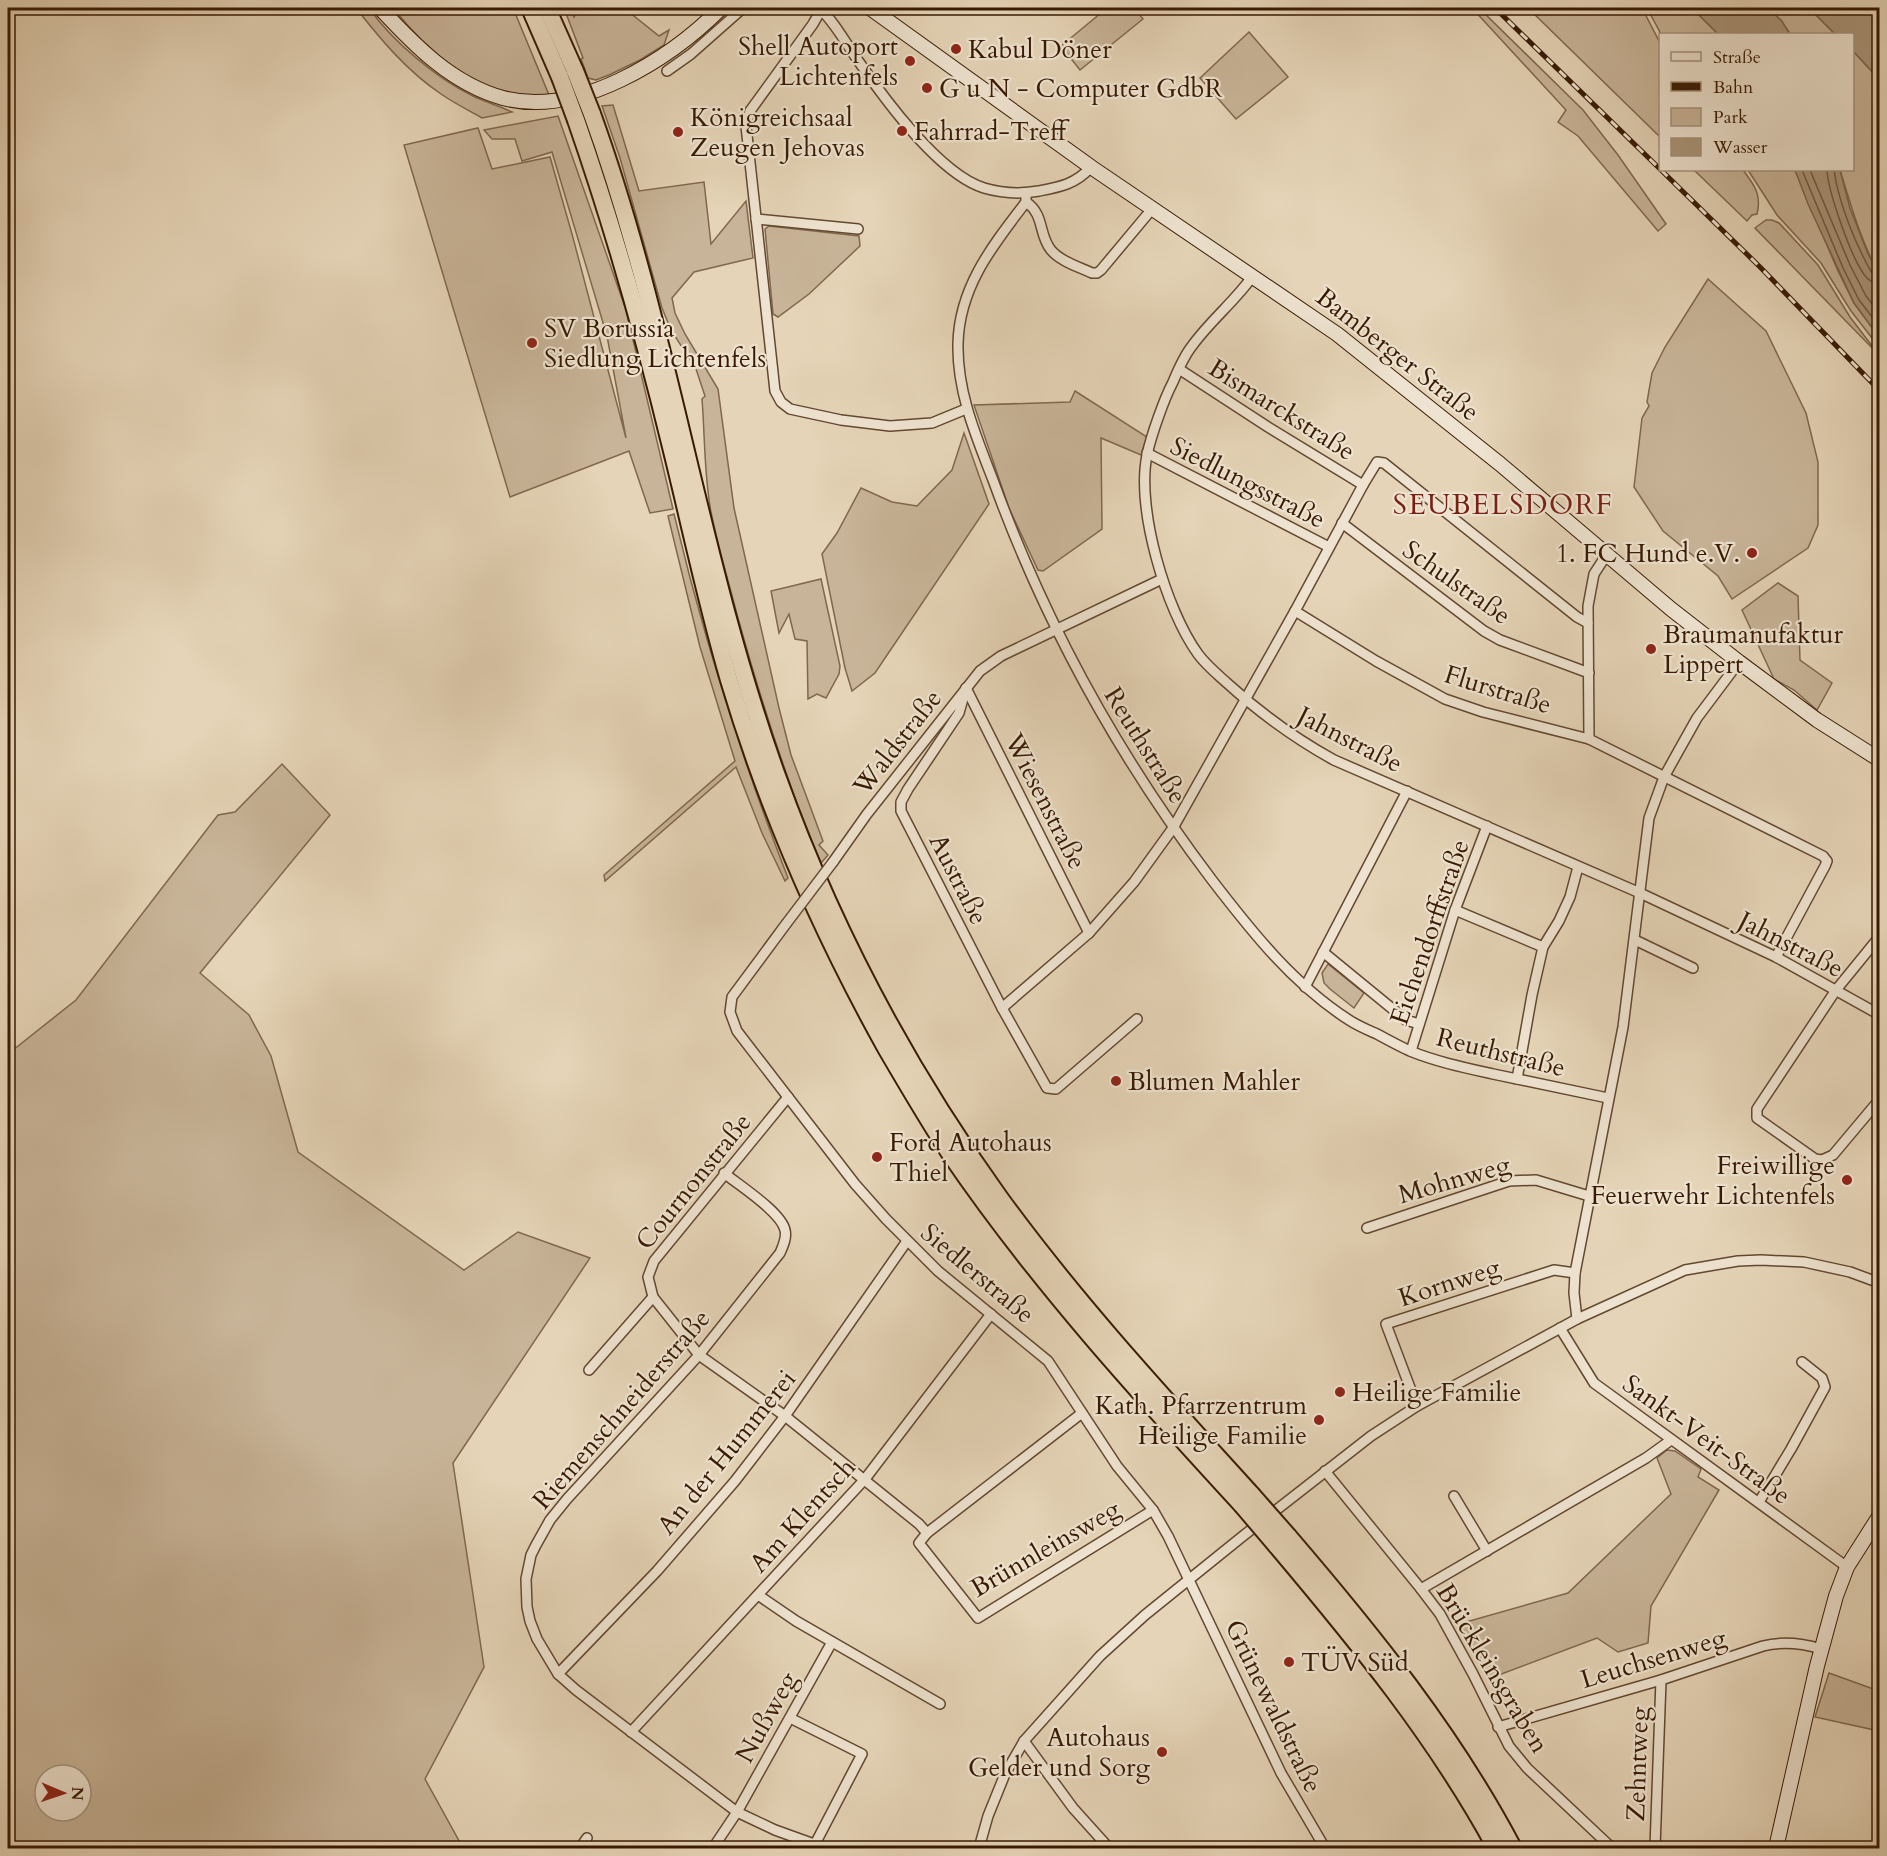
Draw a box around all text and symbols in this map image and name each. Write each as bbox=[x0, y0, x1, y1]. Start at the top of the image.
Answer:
place label: Shell Autoport Lichtenfels bbox=[738, 29, 898, 94]
place label: Kabul Döner bbox=[968, 32, 1112, 67]
legend bbox=[1659, 33, 1854, 171]
marker: Kabul Döner bbox=[949, 42, 963, 56]
text: Straße bbox=[1713, 45, 1761, 70]
marker: Shell Autoport Lichtenfels bbox=[903, 54, 917, 68]
place label: G u N - Computer GdbR bbox=[939, 71, 1222, 106]
text: Bahn bbox=[1713, 75, 1754, 100]
marker: G u N - Computer GdbR bbox=[920, 81, 934, 95]
place label: Königreichsaal Zeugen Jehovas bbox=[690, 100, 865, 165]
text: Park bbox=[1713, 105, 1748, 130]
place label: Fahrrad-Treff bbox=[914, 114, 1070, 149]
marker: Fahrrad-Treff bbox=[895, 124, 909, 138]
marker: Königreichsaal Zeugen Jehovas bbox=[671, 125, 685, 139]
text: Wasser bbox=[1712, 135, 1768, 160]
street label: Bamberger Straße bbox=[1309, 280, 1487, 429]
place label: SV Borussia Siedlung Lichtenfels bbox=[544, 311, 766, 376]
marker: SV Borussia Siedlung Lichtenfels bbox=[525, 336, 539, 350]
street label: Bismarckstraße bbox=[1202, 350, 1362, 469]
street label: Siedlungsstraße bbox=[1164, 428, 1331, 537]
district label: SEUBELSDORF bbox=[1393, 486, 1613, 524]
street label: Schulstraße bbox=[1395, 532, 1518, 633]
place label: 1. FC Hund e.V. bbox=[1556, 536, 1740, 571]
marker: 1. FC Hund e.V. bbox=[1745, 546, 1759, 560]
place label: Braumanufaktur Lippert bbox=[1663, 617, 1843, 682]
marker: Braumanufaktur Lippert bbox=[1644, 642, 1658, 656]
street label: Flurstraße bbox=[1440, 657, 1556, 722]
street label: Reuthstraße bbox=[1096, 680, 1195, 810]
street label: Waldstraße bbox=[844, 682, 950, 803]
street label: Jahnstraße bbox=[1287, 696, 1409, 781]
street label: Wiesenstraße bbox=[996, 726, 1095, 875]
street label: Austraße bbox=[921, 828, 996, 931]
street label: Eichendorffstraße bbox=[1381, 835, 1478, 1030]
street label: Jahnstraße bbox=[1728, 901, 1850, 986]
street label: Reuthstraße bbox=[1433, 1020, 1569, 1085]
place label: Blumen Mahler bbox=[1128, 1064, 1301, 1099]
marker: Blumen Mahler bbox=[1109, 1074, 1123, 1088]
street label: Cournonstraße bbox=[627, 1106, 759, 1257]
place label: Ford Autohaus Thiel bbox=[889, 1125, 1052, 1190]
street label: Mohnweg bbox=[1394, 1147, 1515, 1212]
place label: Freiwillige Feuerwehr Lichtenfels bbox=[1590, 1148, 1835, 1213]
marker: Ford Autohaus Thiel bbox=[870, 1150, 884, 1164]
marker: Freiwillige Feuerwehr Lichtenfels bbox=[1840, 1173, 1854, 1187]
street label: Siedlerstraße bbox=[913, 1215, 1042, 1331]
street label: Kornweg bbox=[1394, 1249, 1505, 1315]
street label: Riemenschneiderstraße bbox=[525, 1302, 718, 1517]
street label: An der Hummerei bbox=[649, 1363, 804, 1542]
street label: Sankt-Veit-Straße bbox=[1615, 1366, 1798, 1512]
place label: Heilige Familie bbox=[1352, 1375, 1521, 1410]
marker: Heilige Familie bbox=[1333, 1385, 1347, 1399]
place label: Kath. Pfarrzentrum Heilige Familie bbox=[1095, 1388, 1307, 1453]
marker: Kath. Pfarrzentrum Heilige Familie bbox=[1312, 1413, 1326, 1427]
street label: Am Klentsch bbox=[742, 1450, 863, 1580]
street label: Brünnleinsweg bbox=[964, 1491, 1127, 1605]
street label: Brückleinsgraben bbox=[1428, 1577, 1557, 1760]
street label: Grünewaldstraße bbox=[1217, 1614, 1331, 1799]
street label: Leuchsenweg bbox=[1576, 1620, 1731, 1697]
place label: TÜV Süd bbox=[1301, 1645, 1409, 1680]
marker: TÜV Süd bbox=[1282, 1655, 1296, 1669]
street label: Nußweg bbox=[727, 1665, 806, 1769]
street label: Zehntweg bbox=[1618, 1706, 1657, 1822]
place label: Autohaus Gelder und Sorg bbox=[968, 1720, 1150, 1785]
marker: Autohaus Gelder und Sorg bbox=[1155, 1745, 1169, 1759]
north arrow bbox=[33, 1763, 93, 1823]
text: N bbox=[66, 1786, 88, 1801]

